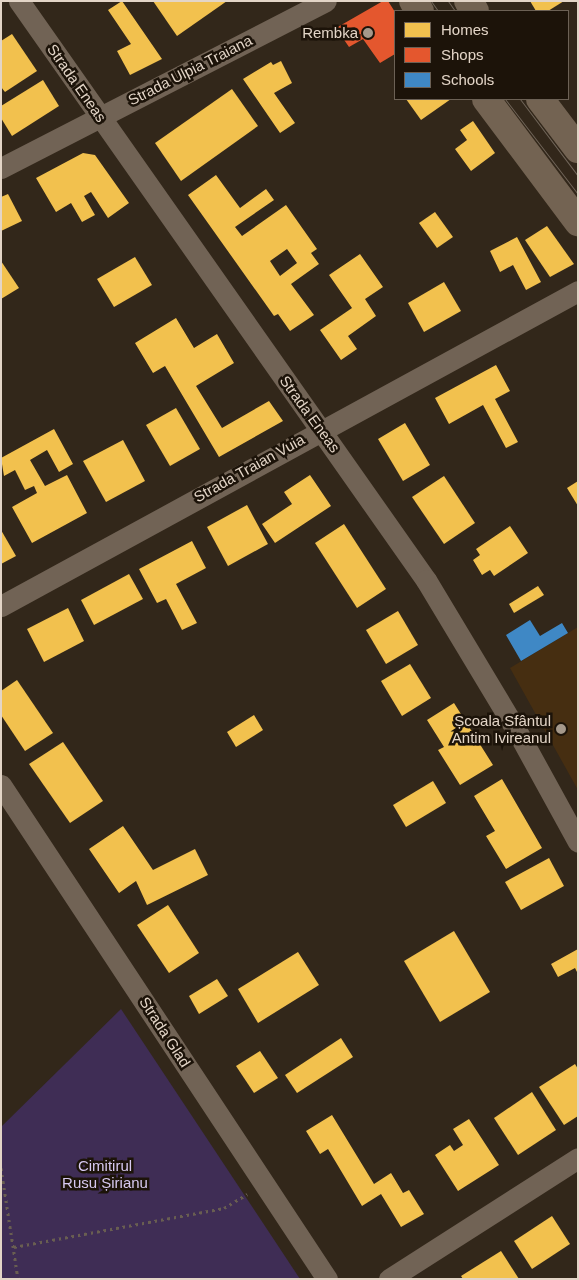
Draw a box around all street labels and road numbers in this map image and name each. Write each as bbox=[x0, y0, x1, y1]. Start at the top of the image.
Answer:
street label: Strada Ulpia Traiana bbox=[125, 31, 255, 109]
street label: Strada Eneas bbox=[44, 41, 110, 125]
street label: Strada Eneas bbox=[276, 372, 344, 456]
street label: Strada Traian Vuia bbox=[190, 430, 308, 506]
street label: Strada Glad bbox=[136, 994, 194, 1070]

